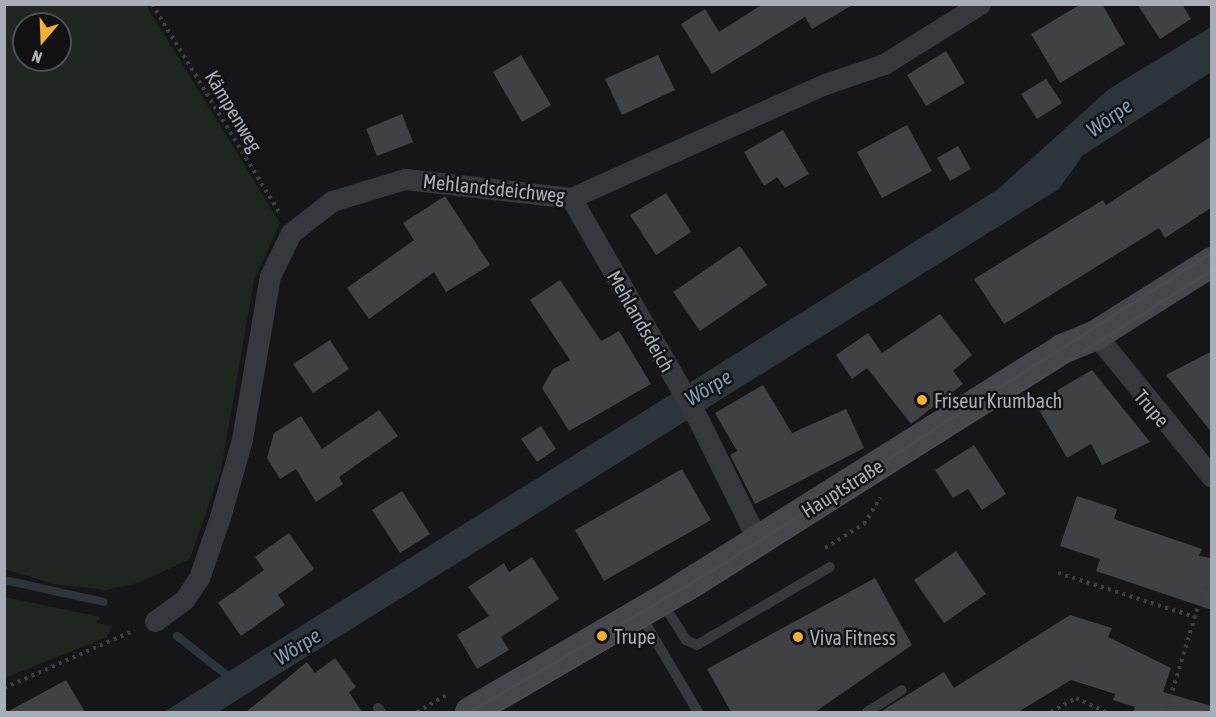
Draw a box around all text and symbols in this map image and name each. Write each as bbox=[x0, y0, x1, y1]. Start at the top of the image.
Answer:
north arrow bbox=[12, 12, 72, 72]
text: N bbox=[29, 47, 44, 67]
street label: Kämpenweg bbox=[200, 66, 268, 156]
water label: Wörpe bbox=[1081, 92, 1137, 142]
street label: Mehlandsdeichweg bbox=[422, 169, 566, 207]
street label: Mehlandsdeich bbox=[602, 266, 680, 376]
water label: Wörpe bbox=[680, 363, 736, 411]
street label: Trupe bbox=[1129, 384, 1175, 432]
place label: Friseur Krumbach bbox=[934, 388, 1062, 412]
marker: Friseur Krumbach bbox=[915, 393, 929, 407]
street label: Hauptstraße bbox=[797, 453, 887, 523]
water label: Wörpe bbox=[269, 622, 325, 670]
place label: Trupe bbox=[614, 624, 656, 648]
place label: Viva Fitness bbox=[810, 625, 896, 649]
marker: Trupe bbox=[595, 629, 609, 643]
marker: Viva Fitness bbox=[791, 630, 805, 644]

